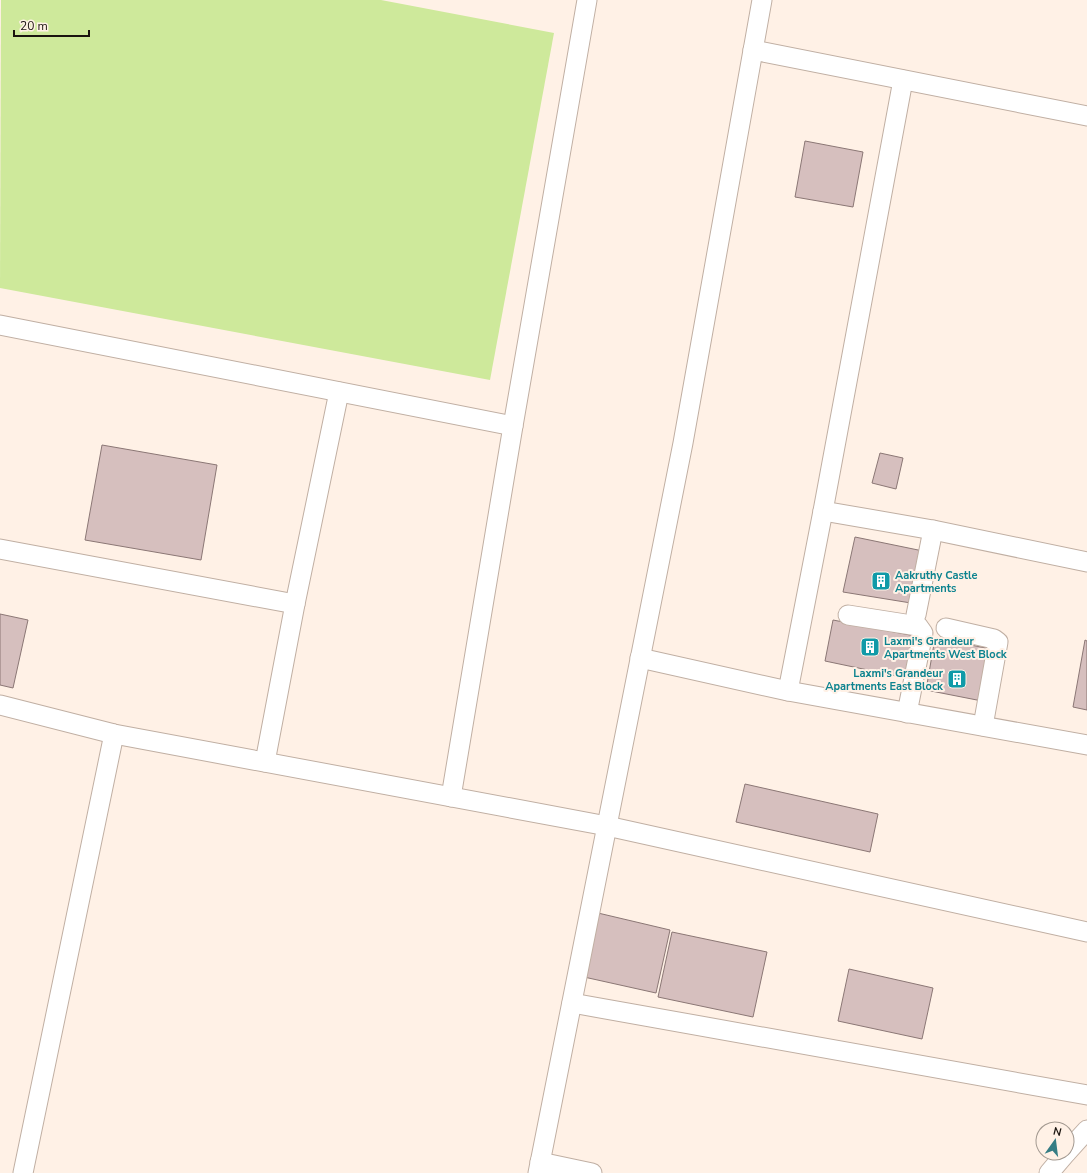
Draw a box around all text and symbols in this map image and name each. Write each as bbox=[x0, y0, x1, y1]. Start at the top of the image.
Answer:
scale bar bbox=[14, 12, 89, 38]
text: 20 m bbox=[20, 18, 48, 34]
place label: Aakruthy Castle Apartments bbox=[895, 568, 977, 596]
building icon: Aakruthy Castle Apartments bbox=[870, 570, 892, 592]
place label: Laxmi's Grandeur Apartments West Block bbox=[884, 634, 1008, 662]
building icon: Laxmi's Grandeur Apartments West Block bbox=[859, 636, 881, 658]
place label: Laxmi's Grandeur Apartments East Block bbox=[825, 666, 944, 694]
building icon: Laxmi's Grandeur Apartments East Block bbox=[946, 668, 968, 690]
north arrow bbox=[1035, 1121, 1075, 1161]
text: N bbox=[1051, 1124, 1063, 1140]

